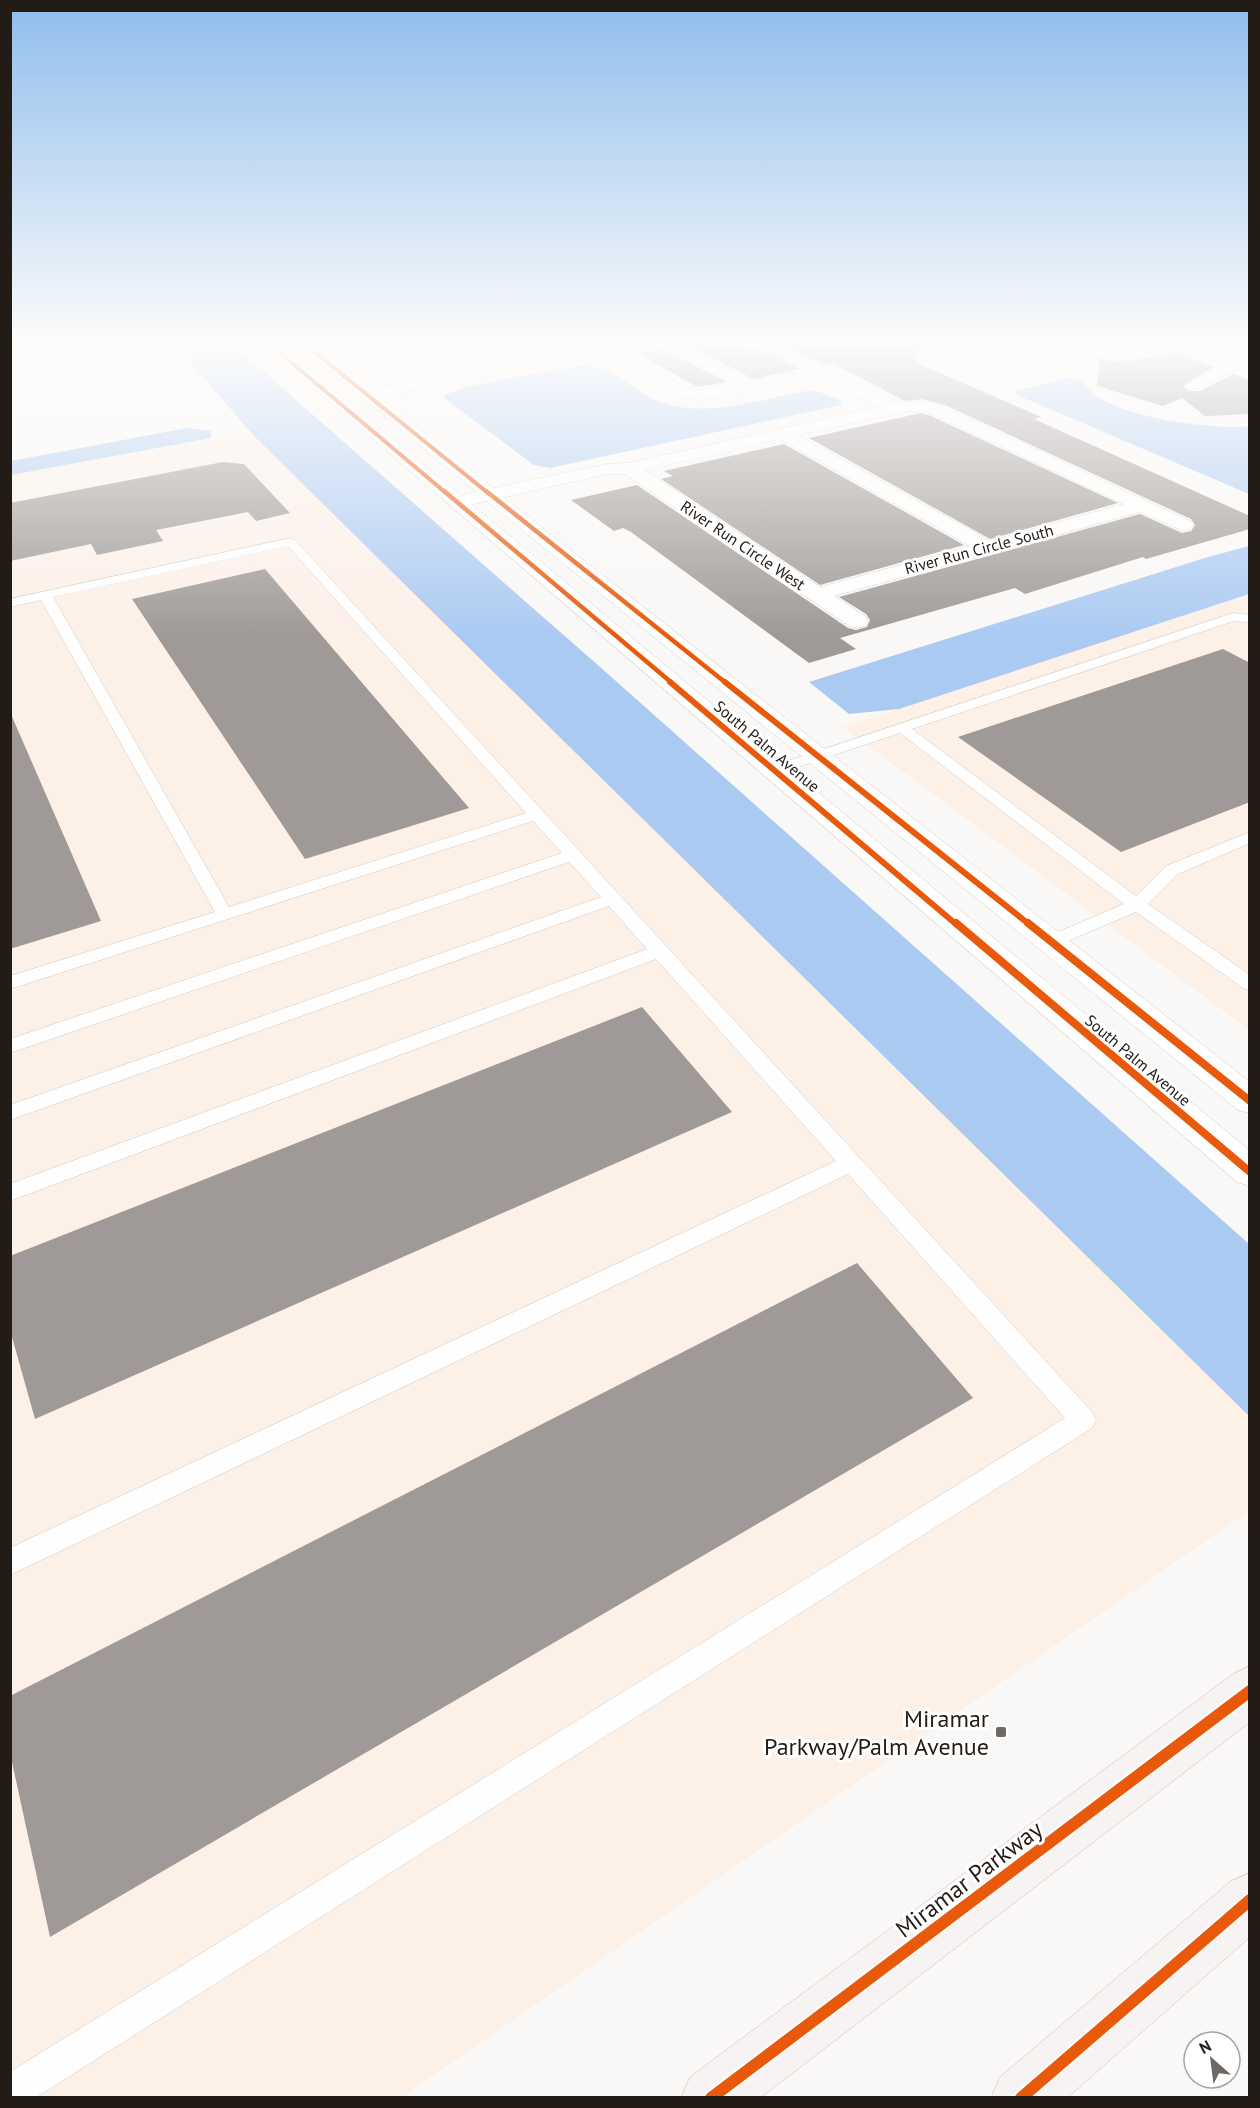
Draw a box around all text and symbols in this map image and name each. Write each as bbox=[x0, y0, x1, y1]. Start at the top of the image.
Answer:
street label: River Run Circle West bbox=[677, 496, 810, 594]
street label: River Run Circle South bbox=[902, 520, 1056, 578]
street label: South Palm Avenue bbox=[710, 696, 824, 796]
street label: South Palm Avenue bbox=[1081, 1010, 1195, 1110]
place label: Miramar Parkway/Palm Avenue bbox=[764, 1703, 989, 1762]
marker: Miramar Parkway/Palm Avenue bbox=[994, 1725, 1008, 1739]
street label: Miramar Parkway bbox=[889, 1814, 1049, 1944]
north arrow bbox=[1182, 2030, 1242, 2090]
text: N bbox=[1196, 2035, 1214, 2058]

